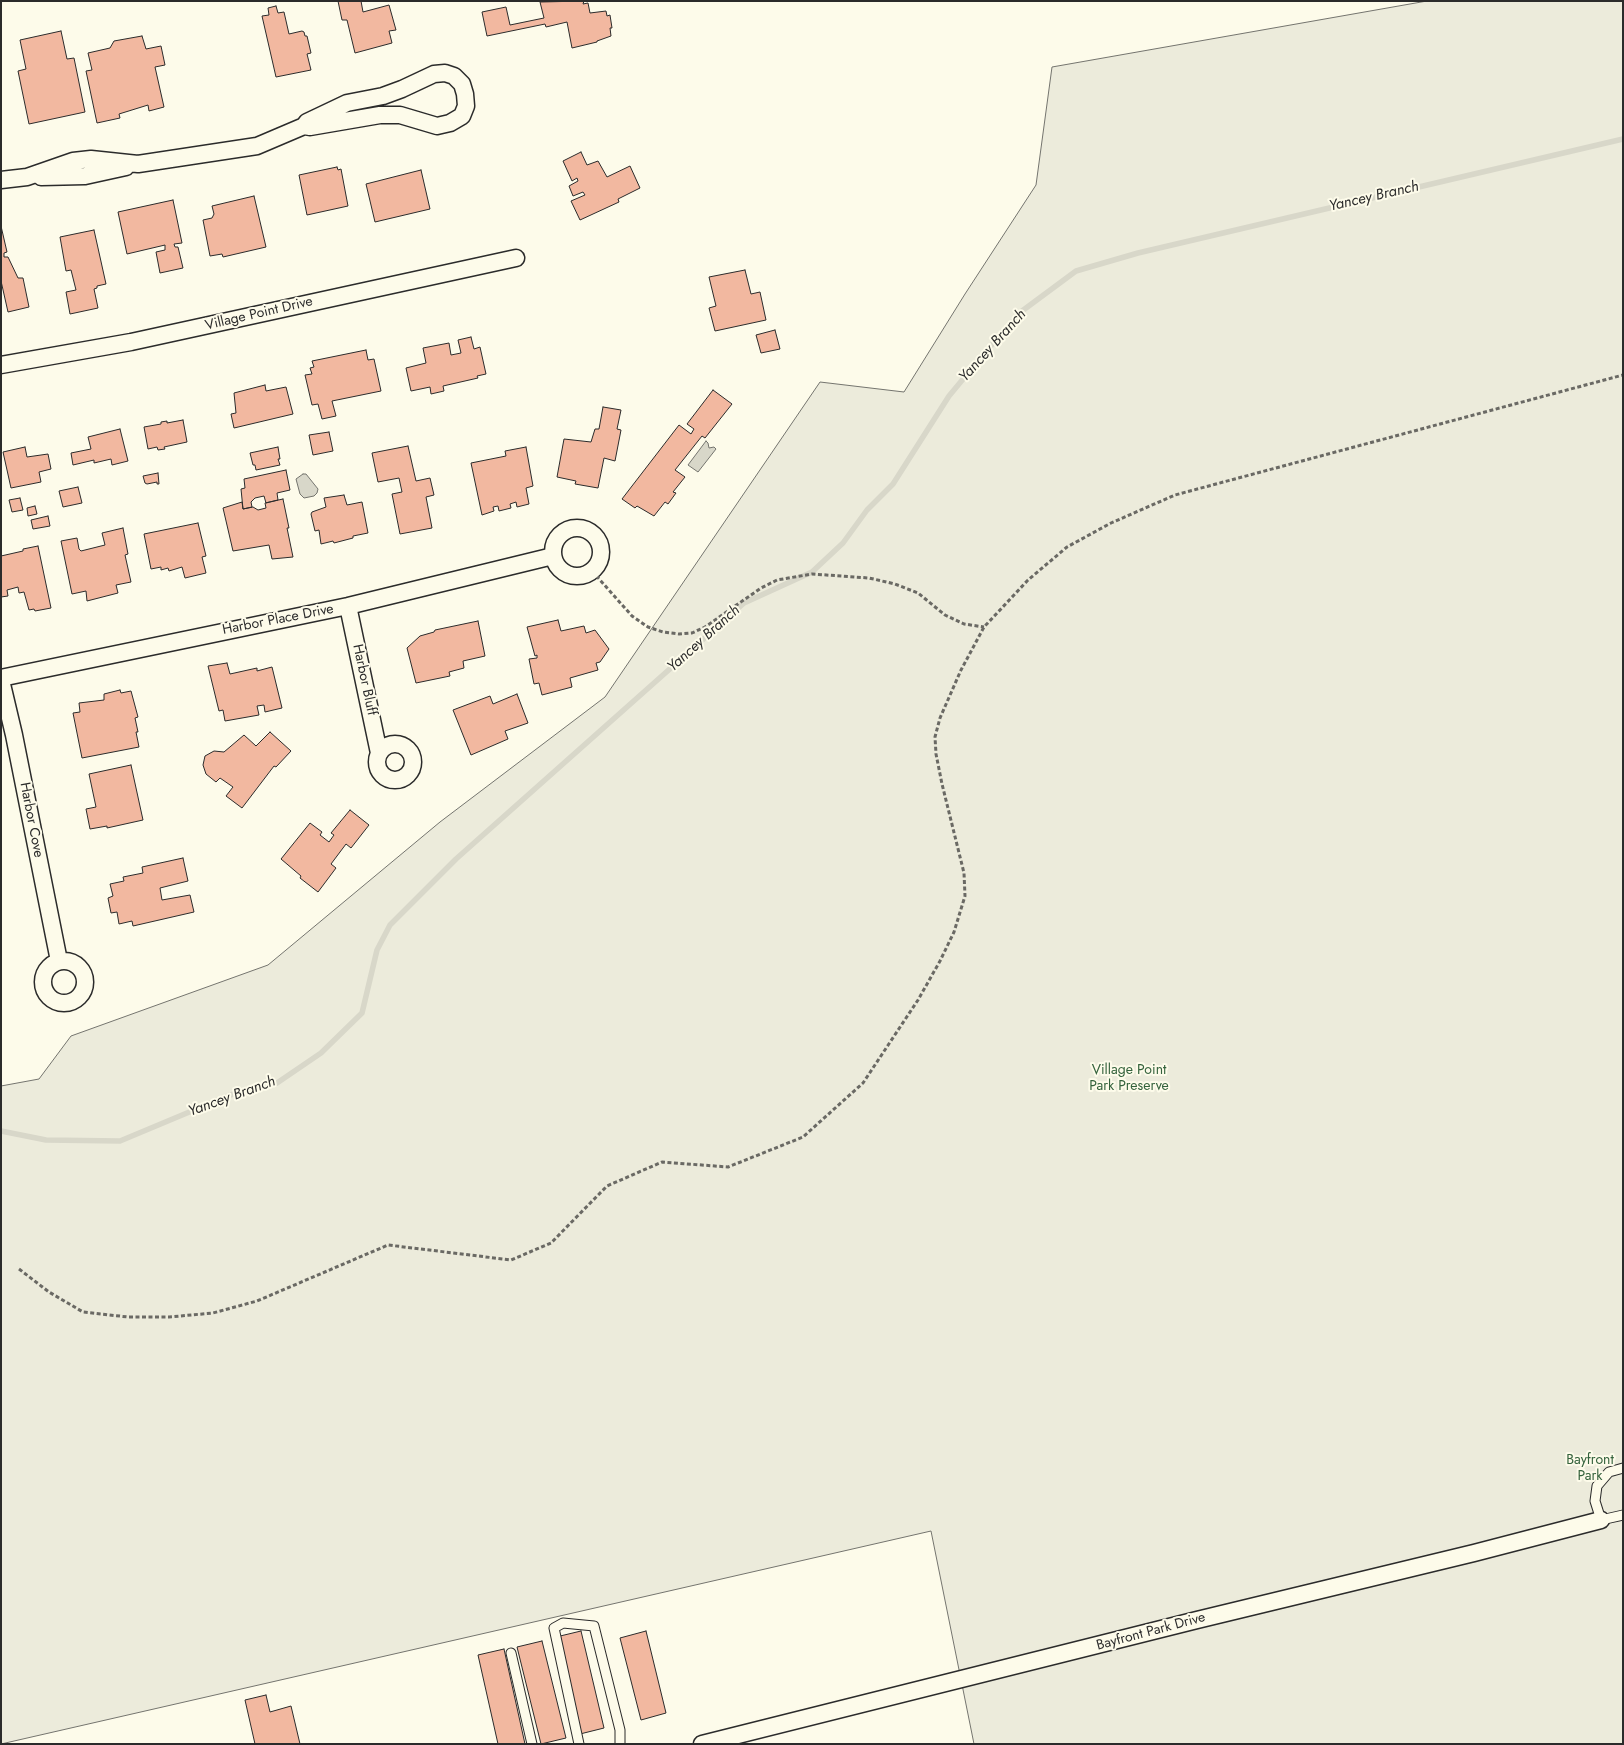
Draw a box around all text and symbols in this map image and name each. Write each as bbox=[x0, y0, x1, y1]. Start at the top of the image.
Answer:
water label: Yancey Branch bbox=[1327, 178, 1421, 216]
street label: Village Point Drive bbox=[204, 293, 314, 335]
water label: Yancey Branch bbox=[956, 306, 1030, 386]
street label: Harbor Place Drive bbox=[221, 601, 335, 639]
water label: Yancey Branch bbox=[664, 602, 744, 676]
street label: Harbor Bluff bbox=[348, 643, 380, 717]
street label: Harbor Cove bbox=[15, 781, 47, 859]
park label: Village Point Park Preserve bbox=[1089, 1063, 1169, 1096]
water label: Yancey Branch bbox=[186, 1073, 278, 1121]
park label: Bayfront Park bbox=[1566, 1453, 1614, 1485]
street label: Bayfront Park Drive bbox=[1095, 1609, 1207, 1655]

